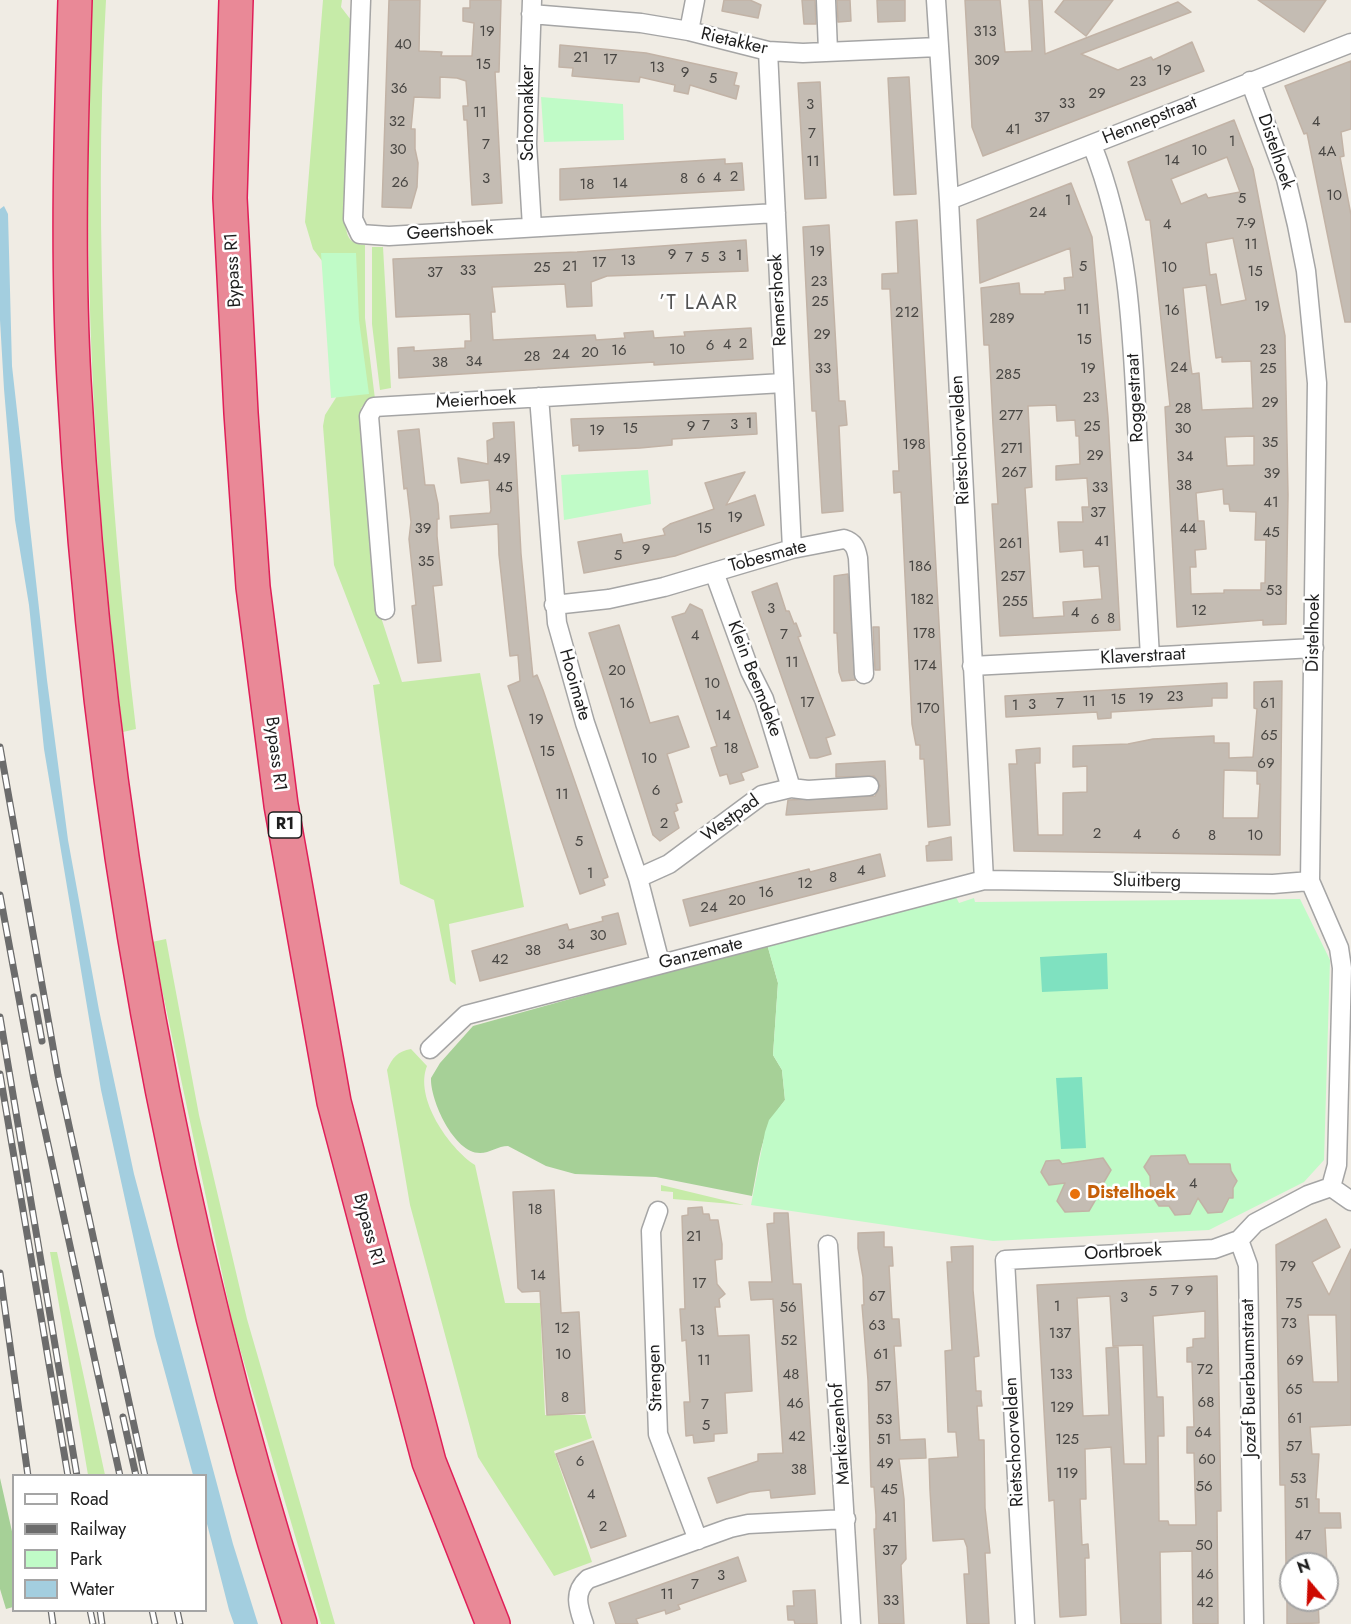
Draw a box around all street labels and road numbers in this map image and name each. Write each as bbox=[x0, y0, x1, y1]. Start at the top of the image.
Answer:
street label: Rietakker bbox=[698, 24, 770, 60]
street label: Schoonakker bbox=[518, 65, 540, 161]
street label: Hennepstraat bbox=[1100, 92, 1200, 150]
street label: Distelhoek bbox=[1252, 111, 1298, 193]
street label: Geertshoek bbox=[406, 218, 494, 246]
street label: Bypass R1 bbox=[221, 232, 247, 308]
street label: Remershoek bbox=[766, 253, 792, 347]
street label: Roggestraat bbox=[1123, 353, 1149, 443]
street label: Rietschoorvelden bbox=[947, 374, 975, 506]
street label: Meierhoek bbox=[435, 388, 517, 414]
street label: Tobesmate bbox=[727, 536, 809, 578]
street label: Distelhoek bbox=[1303, 594, 1325, 672]
street label: Klein Beemdeke bbox=[722, 618, 786, 740]
street label: Klaverstraat bbox=[1100, 644, 1186, 670]
street label: Hooimate bbox=[553, 647, 595, 723]
street label: Bypass R1 bbox=[260, 715, 290, 793]
street label: Westpad bbox=[698, 791, 764, 847]
road number: R1 bbox=[268, 812, 302, 838]
street label: Sluitberg bbox=[1113, 871, 1181, 893]
street label: Ganzemate bbox=[657, 933, 745, 975]
street label: Bypass R1 bbox=[348, 1191, 388, 1269]
street label: Oortbroek bbox=[1084, 1240, 1162, 1266]
street label: Jozef Buerbaumstraat bbox=[1238, 1299, 1262, 1457]
street label: Strengen bbox=[644, 1344, 668, 1412]
street label: Rietschoorvelden bbox=[1001, 1376, 1029, 1508]
street label: Markiezenhof bbox=[827, 1382, 855, 1486]

